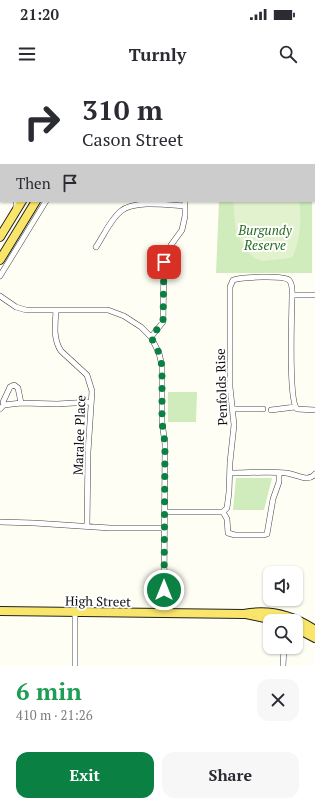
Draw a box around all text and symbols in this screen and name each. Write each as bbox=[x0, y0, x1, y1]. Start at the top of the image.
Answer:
text: 21:20 bbox=[20, 4, 59, 24]
text: Turnly bbox=[129, 42, 186, 66]
icon: menu bbox=[16, 43, 38, 65]
icon: search bbox=[277, 43, 299, 65]
text: 310 m bbox=[82, 91, 163, 128]
icon: right bbox=[16, 96, 68, 148]
text: Cason Street bbox=[82, 127, 184, 151]
icon: arrive bbox=[59, 172, 81, 194]
text: Then bbox=[16, 173, 51, 193]
park label: Burgundy Reserve bbox=[237, 221, 293, 254]
pin bbox=[147, 245, 181, 279]
icon: arrive bbox=[153, 251, 175, 273]
street label: Penfolds Rise bbox=[211, 348, 231, 426]
street label: Maralee Place bbox=[69, 395, 89, 475]
map controls bbox=[263, 566, 303, 654]
button: sound bbox=[263, 566, 303, 606]
position arrow bbox=[143, 569, 185, 611]
street label: High Street bbox=[65, 591, 131, 611]
button: search bbox=[263, 614, 303, 654]
text: 6 min bbox=[16, 675, 82, 707]
button: close bbox=[257, 679, 299, 721]
text: 410 m · 21:26 bbox=[16, 706, 93, 724]
button: Exit bbox=[16, 752, 154, 798]
button: Share bbox=[162, 752, 299, 798]

